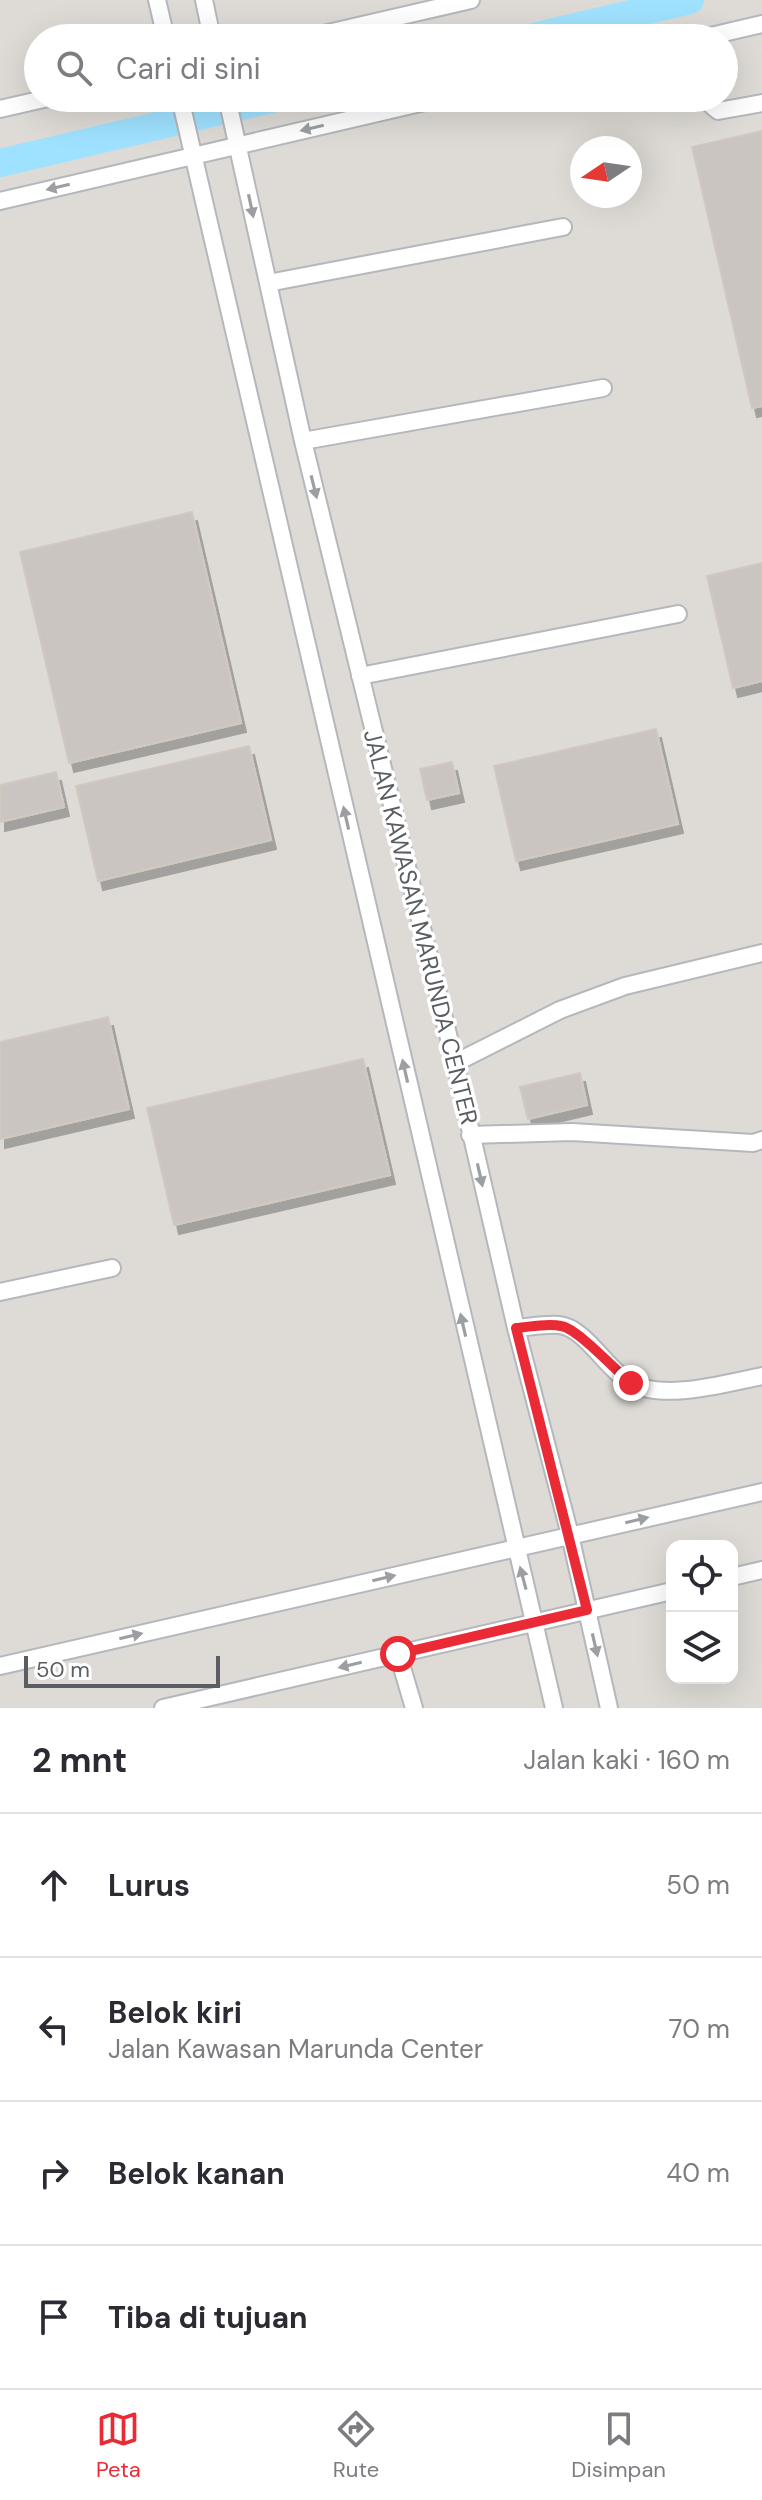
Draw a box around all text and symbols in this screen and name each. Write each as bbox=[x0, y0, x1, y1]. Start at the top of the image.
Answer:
search box bbox=[24, 24, 738, 112]
icon: search bbox=[52, 46, 96, 90]
text: Cari di sini bbox=[116, 49, 261, 88]
one-way arrow bbox=[299, 122, 324, 135]
north arrow bbox=[570, 136, 642, 208]
one-way arrow bbox=[46, 181, 71, 194]
one-way arrow bbox=[245, 193, 258, 218]
one-way arrow bbox=[308, 474, 321, 499]
street label: JALAN KAWASAN MARUNDA CENTER bbox=[357, 726, 485, 1128]
one-way arrow bbox=[339, 805, 352, 830]
one-way arrow bbox=[398, 1059, 410, 1084]
one-way arrow bbox=[474, 1163, 487, 1188]
one-way arrow bbox=[456, 1312, 469, 1337]
route end bbox=[613, 1365, 649, 1401]
one-way arrow bbox=[625, 1513, 650, 1526]
map controls bbox=[666, 1540, 738, 1684]
button: locate bbox=[666, 1540, 738, 1612]
one-way arrow bbox=[516, 1565, 528, 1590]
one-way arrow bbox=[372, 1571, 397, 1584]
button: layers bbox=[666, 1612, 738, 1684]
one-way arrow bbox=[118, 1630, 143, 1642]
one-way arrow bbox=[589, 1633, 602, 1658]
route start bbox=[380, 1636, 416, 1672]
scale bar bbox=[24, 1652, 220, 1688]
text: 50 m bbox=[36, 1655, 90, 1684]
one-way arrow bbox=[338, 1659, 363, 1672]
text: 2 mnt bbox=[32, 1738, 127, 1783]
text: Jalan kaki · 160 m bbox=[523, 1743, 730, 1777]
icon: ahead bbox=[32, 1863, 76, 1907]
text: Lurus bbox=[108, 1866, 190, 1905]
text: 50 m bbox=[666, 1868, 730, 1902]
text: Belok kiri bbox=[108, 1993, 242, 2032]
icon: left bbox=[32, 2007, 76, 2051]
text: 70 m bbox=[669, 2012, 730, 2046]
text: Jalan Kawasan Marunda Center bbox=[108, 2032, 483, 2066]
icon: right bbox=[32, 2151, 76, 2195]
text: Belok kanan bbox=[108, 2154, 285, 2193]
text: 40 m bbox=[666, 2156, 730, 2190]
icon: arrive bbox=[32, 2295, 76, 2339]
text: Tiba di tujuan bbox=[108, 2298, 308, 2337]
tab: Peta bbox=[96, 2407, 141, 2484]
tab: Rute bbox=[333, 2407, 379, 2484]
tab: Disimpan bbox=[571, 2407, 666, 2484]

